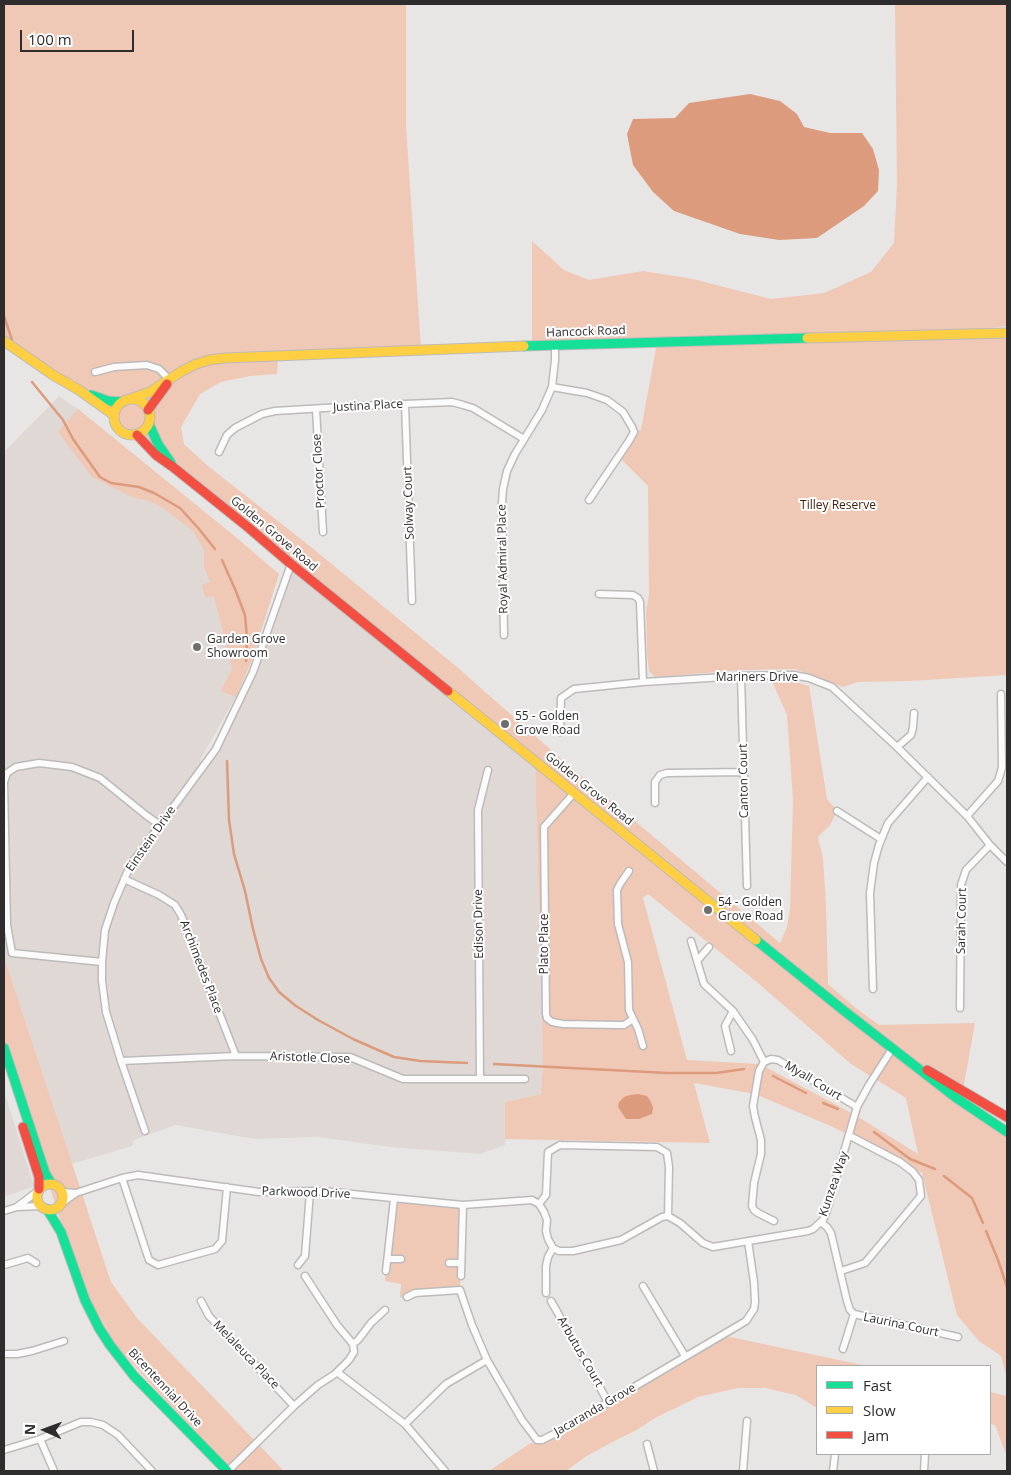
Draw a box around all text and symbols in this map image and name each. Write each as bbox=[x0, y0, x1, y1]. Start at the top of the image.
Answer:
scale bar bbox=[22, 20, 136, 52]
text: 100 m bbox=[28, 29, 72, 49]
street label: Hancock Road bbox=[546, 323, 626, 341]
street label: Justina Place bbox=[333, 397, 403, 415]
street label: Proctor Close bbox=[310, 433, 328, 509]
street label: Solway Court bbox=[401, 466, 417, 540]
street label: Golden Grove Road bbox=[228, 493, 320, 575]
park label: Tilley Reserve bbox=[800, 499, 876, 513]
street label: Royal Admiral Place bbox=[495, 504, 511, 614]
place label: Garden Grove Showroom bbox=[207, 633, 285, 661]
marker: Garden Grove Showroom bbox=[191, 641, 203, 653]
street label: Mariners Drive bbox=[716, 671, 798, 685]
place label: 55 - Golden Grove Road bbox=[515, 710, 580, 738]
marker: 55 - Golden Grove Road bbox=[499, 718, 511, 730]
street label: Canton Court bbox=[736, 743, 752, 819]
street label: Golden Grove Road bbox=[542, 749, 636, 829]
street label: Einstein Drive bbox=[123, 803, 179, 875]
street label: Sarah Court bbox=[954, 888, 970, 954]
street label: Edison Drive bbox=[471, 889, 487, 959]
place label: 54 - Golden Grove Road bbox=[718, 896, 783, 924]
marker: 54 - Golden Grove Road bbox=[702, 904, 714, 916]
street label: Plato Place bbox=[538, 914, 552, 974]
street label: Archimedes Place bbox=[177, 918, 225, 1016]
street label: Aristotle Close bbox=[270, 1049, 350, 1067]
street label: Myall Court bbox=[782, 1058, 844, 1104]
street label: Kunzea Way bbox=[816, 1150, 852, 1218]
street label: Parkwood Drive bbox=[261, 1184, 351, 1202]
street label: Laurina Court bbox=[862, 1310, 940, 1340]
street label: Arbutus Court bbox=[554, 1314, 606, 1390]
street label: Melaleuca Place bbox=[210, 1318, 282, 1392]
street label: Bicentennial Drive bbox=[125, 1346, 205, 1430]
legend bbox=[816, 1365, 991, 1455]
text: Fast bbox=[863, 1375, 892, 1395]
street label: Jacaranda Grove bbox=[552, 1381, 638, 1439]
text: Slow bbox=[863, 1400, 896, 1420]
north arrow bbox=[20, 1405, 70, 1455]
text: N bbox=[20, 1423, 39, 1435]
text: Jam bbox=[863, 1425, 889, 1445]

